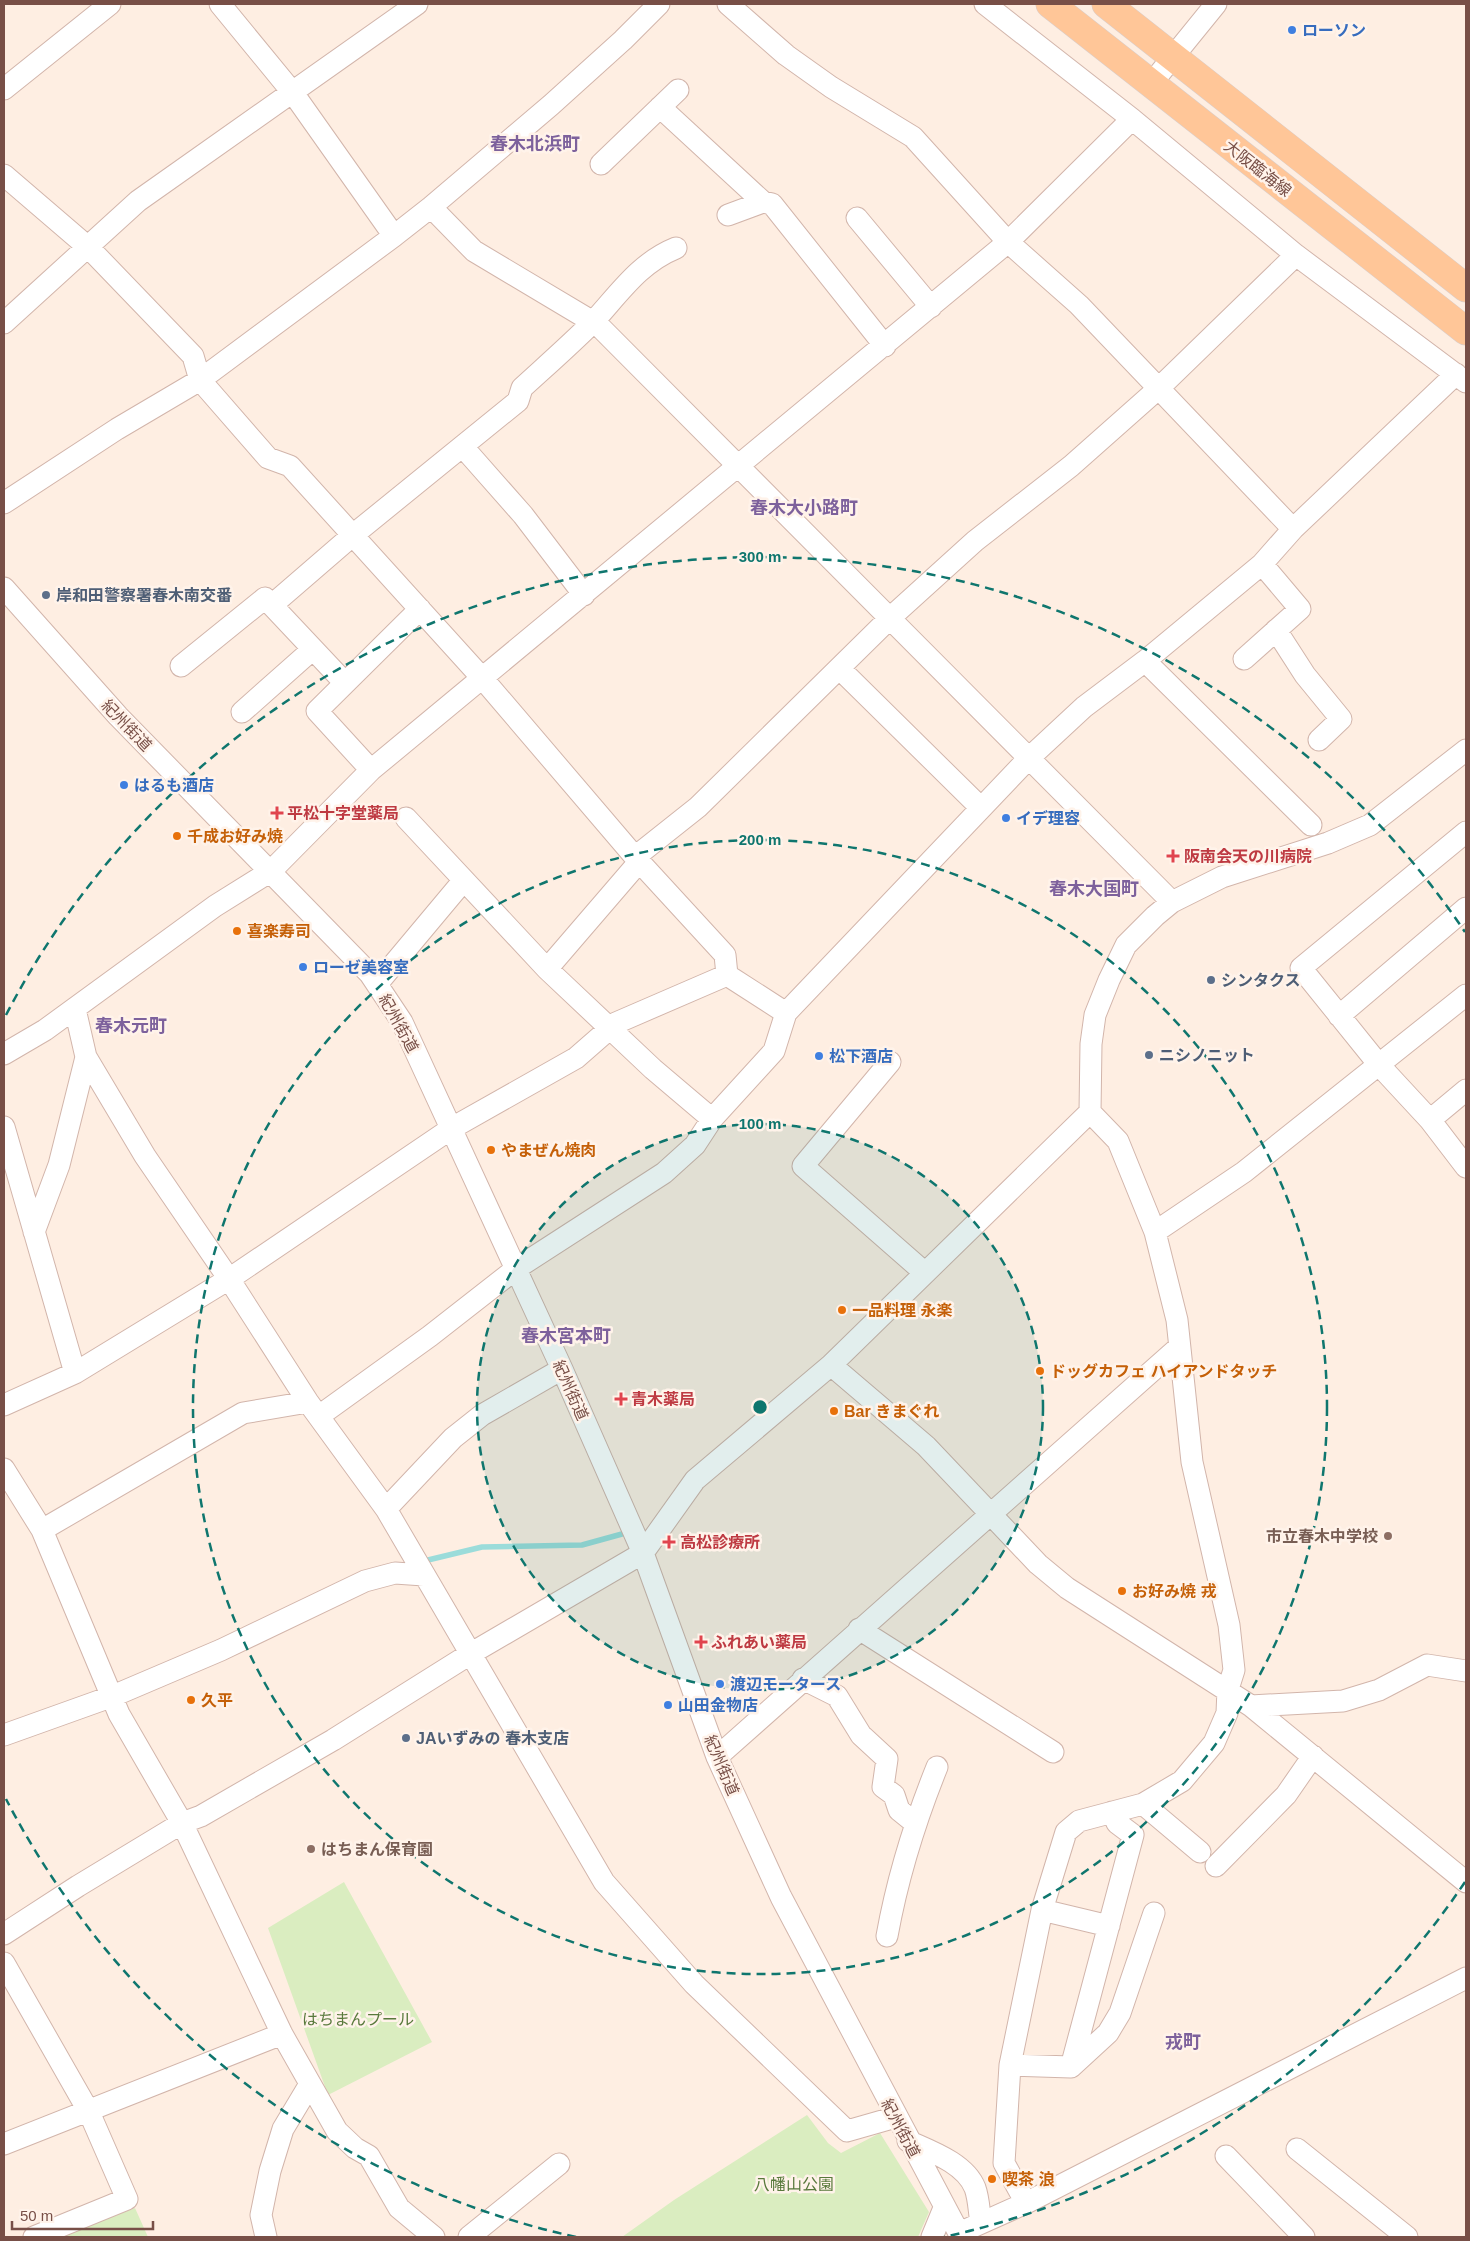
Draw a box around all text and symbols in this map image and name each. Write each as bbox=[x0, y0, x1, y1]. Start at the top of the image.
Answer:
place label: ローソン bbox=[1302, 22, 1366, 39]
marker: ローソン bbox=[1286, 24, 1298, 36]
district label: 春木北浜町 bbox=[490, 134, 580, 154]
street label: 大阪臨海線 bbox=[1221, 137, 1294, 200]
district label: 春木大小路町 bbox=[750, 498, 858, 518]
text: 300 m bbox=[739, 548, 781, 565]
place label: 岸和田警察署春木南交番 bbox=[56, 587, 232, 604]
marker: 岸和田警察署春木南交番 bbox=[40, 589, 52, 601]
street label: 紀州街道 bbox=[98, 696, 155, 754]
place label: はるも酒店 bbox=[134, 777, 214, 794]
marker: はるも酒店 bbox=[118, 779, 130, 791]
place label: 平松十字堂薬局 bbox=[287, 805, 399, 822]
marker: 平松十字堂薬局 bbox=[271, 807, 283, 819]
place label: イデ理容 bbox=[1016, 810, 1080, 827]
marker: イデ理容 bbox=[1000, 812, 1012, 824]
place label: 千成お好み焼 bbox=[187, 827, 283, 845]
marker: 千成お好み焼 bbox=[171, 830, 183, 842]
text: 200 m bbox=[739, 831, 781, 848]
place label: 阪南会天の川病院 bbox=[1184, 848, 1312, 865]
marker: 阪南会天の川病院 bbox=[1166, 849, 1180, 863]
district label: 春木大国町 bbox=[1049, 879, 1139, 899]
place label: 喜楽寿司 bbox=[247, 923, 311, 940]
marker: 喜楽寿司 bbox=[231, 925, 243, 937]
place label: ローゼ美容室 bbox=[313, 959, 409, 976]
marker: ローゼ美容室 bbox=[297, 961, 309, 973]
place label: シンタクス bbox=[1221, 972, 1301, 989]
marker: シンタクス bbox=[1205, 974, 1217, 986]
street label: 紀州街道 bbox=[376, 991, 422, 1055]
district label: 春木元町 bbox=[95, 1016, 167, 1036]
place label: ニシノニット bbox=[1159, 1047, 1255, 1064]
place label: 松下酒店 bbox=[829, 1048, 893, 1065]
marker: ニシノニット bbox=[1143, 1049, 1155, 1061]
marker: 松下酒店 bbox=[813, 1050, 825, 1062]
text: 100 m bbox=[739, 1115, 781, 1132]
place label: やまぜん焼肉 bbox=[501, 1142, 597, 1159]
marker: やまぜん焼肉 bbox=[485, 1144, 497, 1156]
place label: 一品料理 永楽 bbox=[852, 1301, 952, 1319]
marker: 一品料理 永楽 bbox=[836, 1304, 848, 1316]
district label: 春木宮本町 bbox=[521, 1326, 611, 1346]
street label: 紀州街道 bbox=[550, 1358, 591, 1423]
place label: ドッグカフェ ハイアンドタッチ bbox=[1050, 1362, 1278, 1380]
marker: ドッグカフェ ハイアンドタッチ bbox=[1034, 1365, 1046, 1377]
place label: 青木薬局 bbox=[631, 1391, 695, 1408]
marker: 青木薬局 bbox=[615, 1393, 627, 1405]
centre of rings bbox=[751, 1398, 769, 1416]
place label: Bar きまぐれ bbox=[844, 1403, 939, 1420]
marker: Bar きまぐれ bbox=[828, 1405, 840, 1417]
place label: 市立春木中学校 bbox=[1266, 1528, 1378, 1545]
marker: 市立春木中学校 bbox=[1382, 1530, 1394, 1542]
place label: 高松診療所 bbox=[680, 1534, 760, 1551]
marker: 高松診療所 bbox=[662, 1535, 676, 1549]
place label: お好み焼 戎 bbox=[1132, 1582, 1216, 1600]
marker: お好み焼 戎 bbox=[1116, 1585, 1128, 1597]
place label: ふれあい薬局 bbox=[711, 1634, 807, 1651]
marker: ふれあい薬局 bbox=[695, 1636, 707, 1648]
place label: 渡辺モータース bbox=[730, 1676, 841, 1693]
marker: 渡辺モータース bbox=[714, 1678, 726, 1690]
place label: 久平 bbox=[201, 1692, 233, 1709]
marker: 久平 bbox=[185, 1694, 197, 1706]
place label: 山田金物店 bbox=[678, 1697, 758, 1714]
marker: 山田金物店 bbox=[662, 1699, 674, 1711]
place label: JAいずみの 春木支店 bbox=[416, 1730, 569, 1747]
marker: JAいずみの 春木支店 bbox=[400, 1732, 412, 1744]
street label: 紀州街道 bbox=[701, 1732, 742, 1798]
place label: はちまん保育園 bbox=[321, 1841, 433, 1858]
marker: はちまん保育園 bbox=[305, 1843, 317, 1855]
park label: はちまんプール bbox=[302, 2011, 414, 2028]
district label: 戎町 bbox=[1165, 2032, 1201, 2052]
street label: 紀州街道 bbox=[878, 2096, 923, 2160]
place label: 喫茶 浪 bbox=[1002, 2171, 1055, 2188]
marker: 喫茶 浪 bbox=[986, 2173, 998, 2185]
park label: 八幡山公園 bbox=[754, 2176, 834, 2193]
scale bar bbox=[12, 2198, 154, 2230]
text: 50 m bbox=[20, 2207, 53, 2224]

